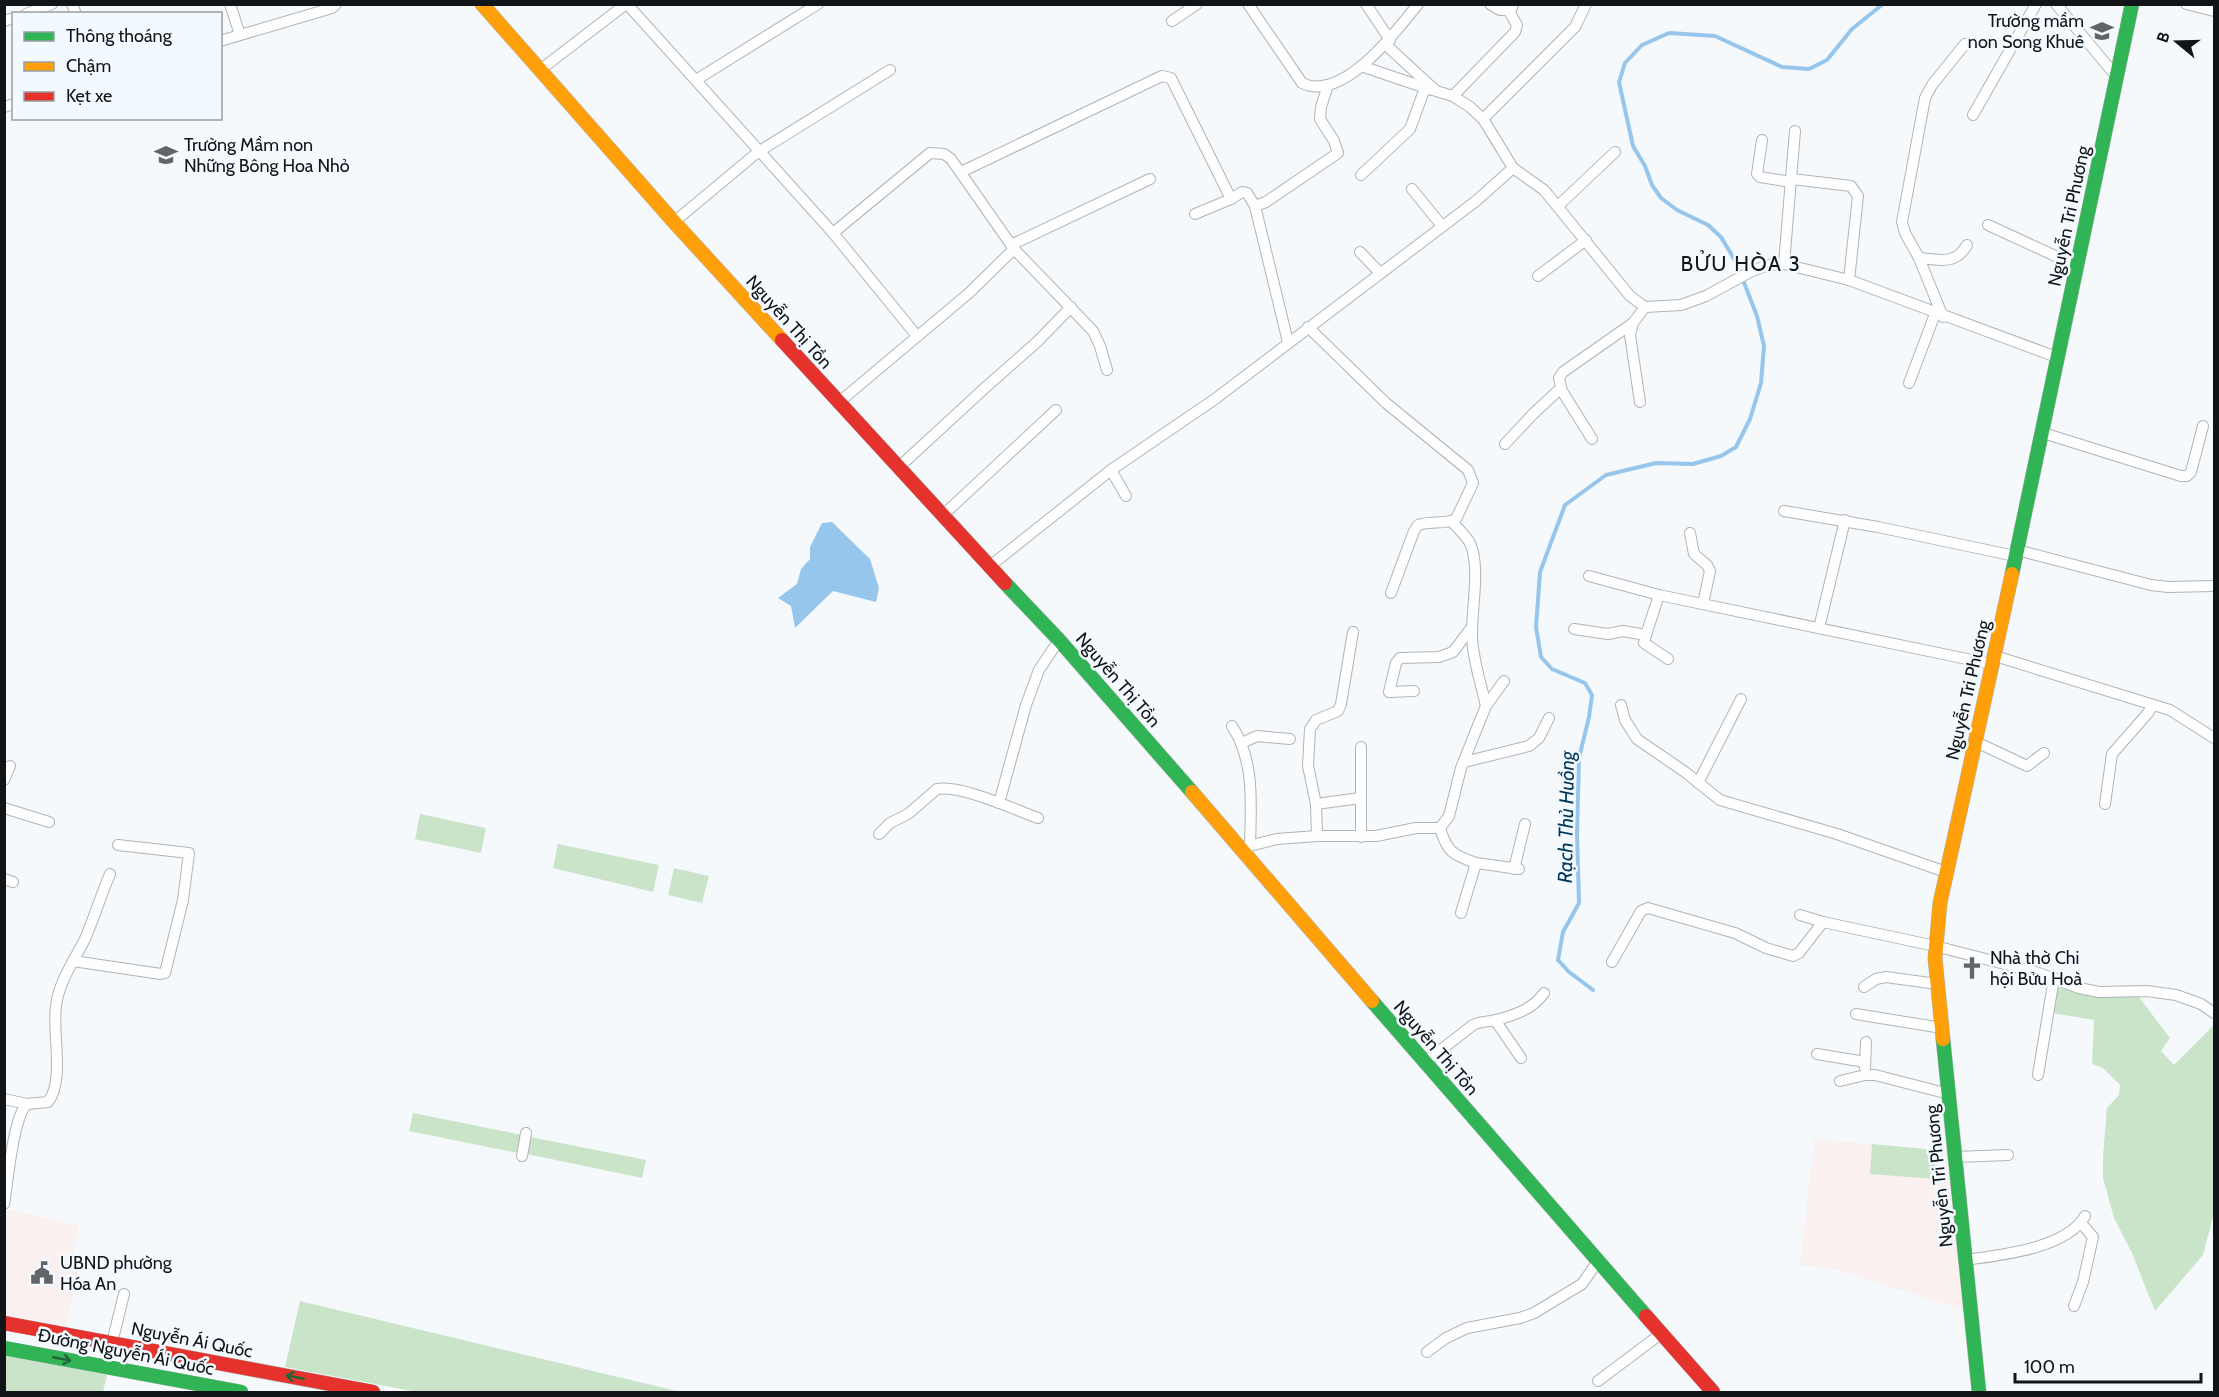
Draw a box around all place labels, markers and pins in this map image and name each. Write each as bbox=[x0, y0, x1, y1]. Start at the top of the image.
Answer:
place label: Trường mầm non Song Khuê bbox=[1968, 10, 2084, 53]
school or university icon: Trường mầm non Song Khuê bbox=[2089, 18, 2115, 44]
place label: Trường Mầm non Những Bông Hoa Nhỏ bbox=[184, 134, 350, 177]
school or university icon: Trường Mầm non Những Bông Hoa Nhỏ bbox=[153, 142, 179, 168]
place label: Nhà thờ Chi hội Bửu Hoà bbox=[1990, 947, 2082, 990]
church icon: Nhà thờ Chi hội Bửu Hoà bbox=[1959, 955, 1985, 981]
place label: UBND phường Hóa An bbox=[60, 1252, 173, 1295]
public building icon: UBND phường Hóa An bbox=[29, 1260, 55, 1286]

